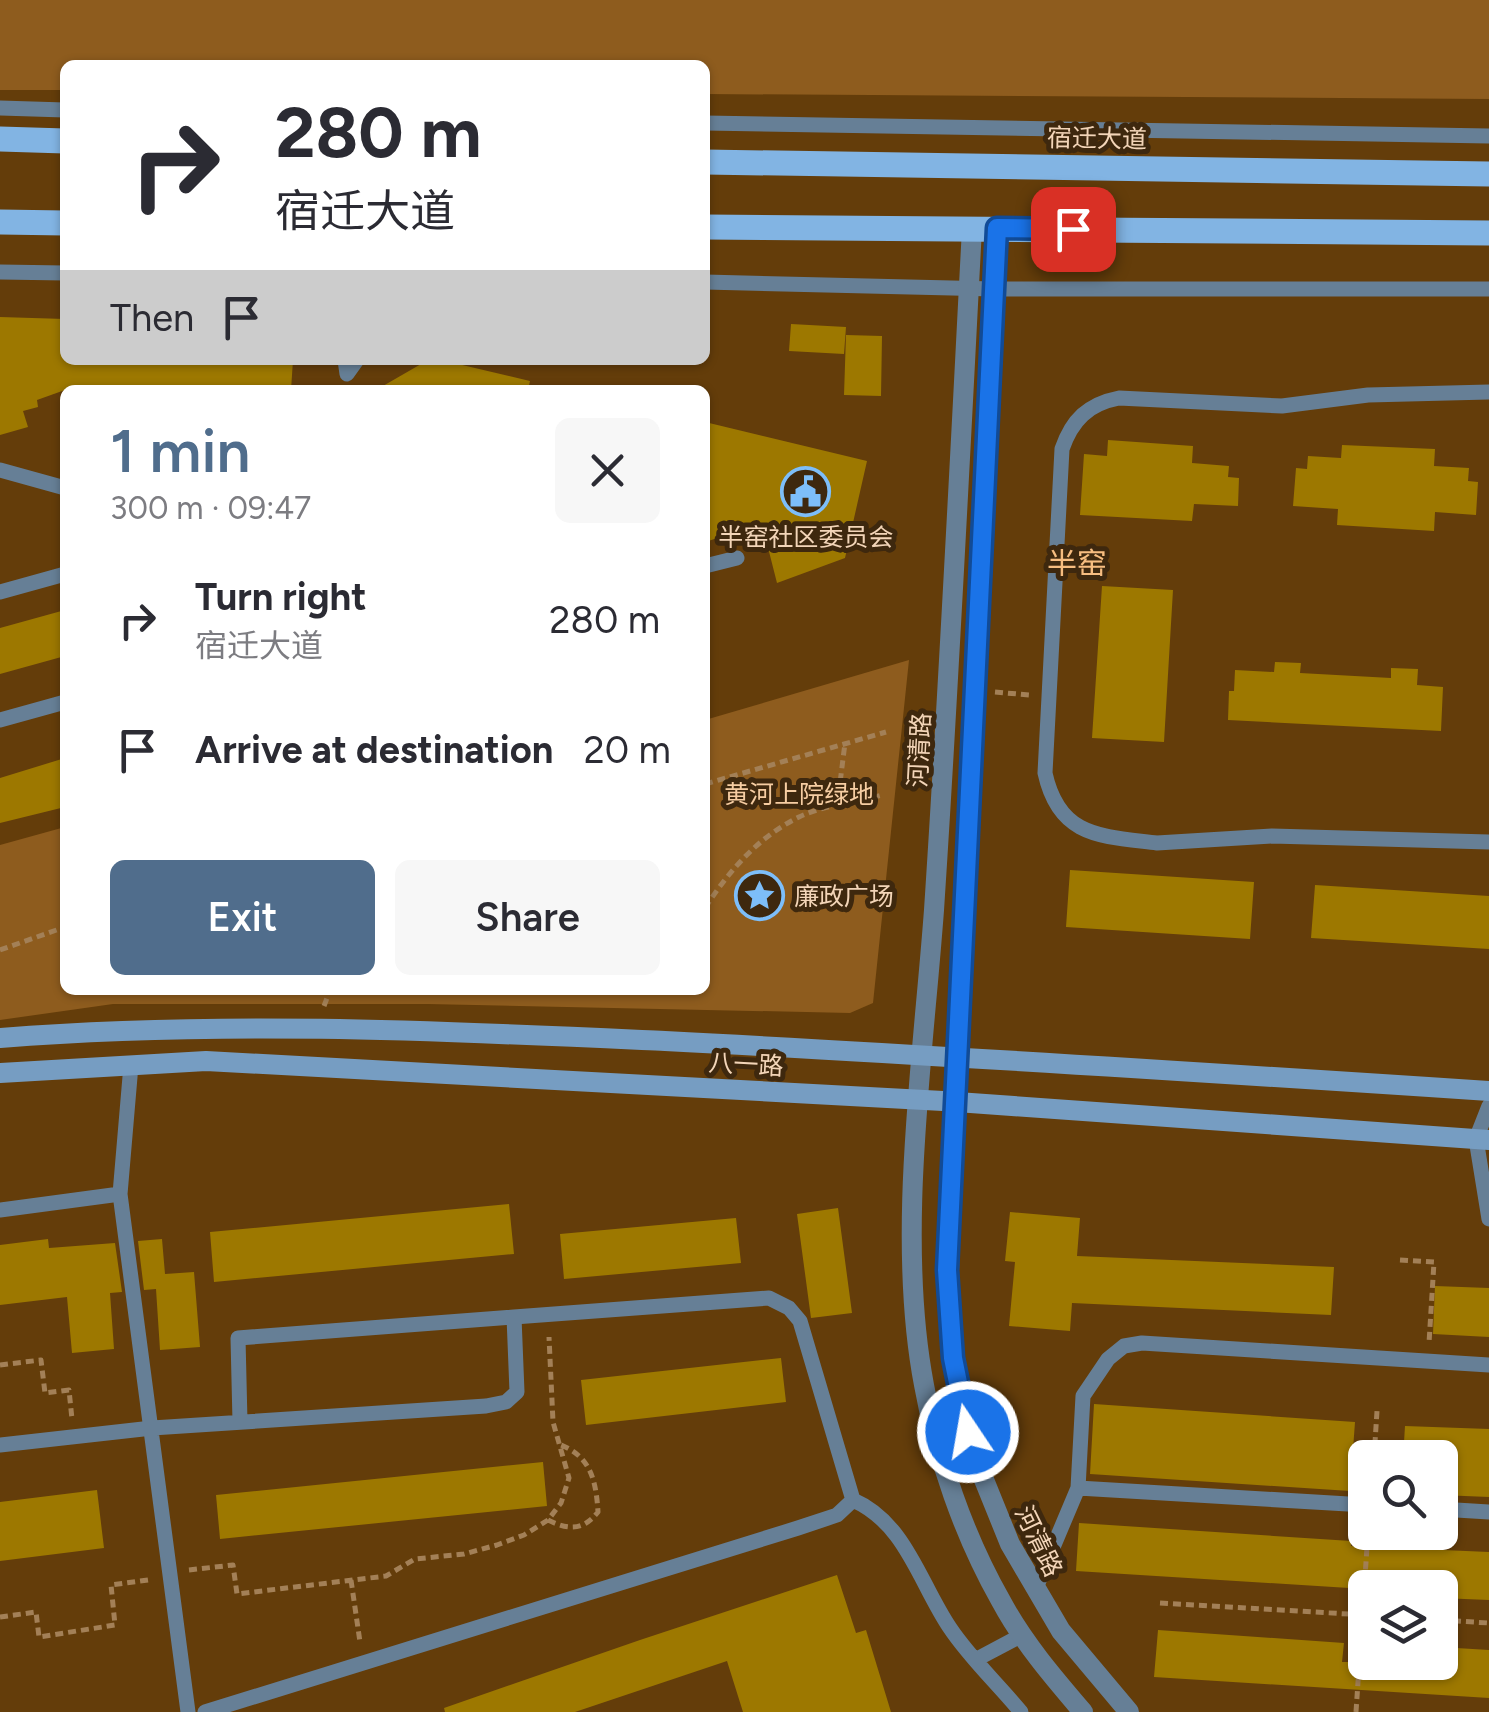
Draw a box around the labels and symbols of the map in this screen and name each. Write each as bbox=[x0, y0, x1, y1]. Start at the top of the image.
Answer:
street label: 宿迁大道 bbox=[1047, 122, 1147, 154]
pin bbox=[1031, 187, 1116, 272]
public building icon: 半窑社区委员会 bbox=[780, 465, 832, 517]
place label: 半窑社区委员会 bbox=[718, 522, 894, 552]
district label: 半窑 bbox=[1047, 545, 1107, 582]
street label: 河清路 bbox=[902, 712, 936, 788]
park label: 黄河上院绿地 bbox=[724, 779, 874, 809]
place icon: 廉政广场 bbox=[733, 870, 785, 922]
place label: 廉政广场 bbox=[794, 881, 894, 911]
street label: 八一路 bbox=[708, 1047, 784, 1081]
position arrow bbox=[916, 1380, 1020, 1484]
street label: 河清路 bbox=[1009, 1501, 1069, 1581]

